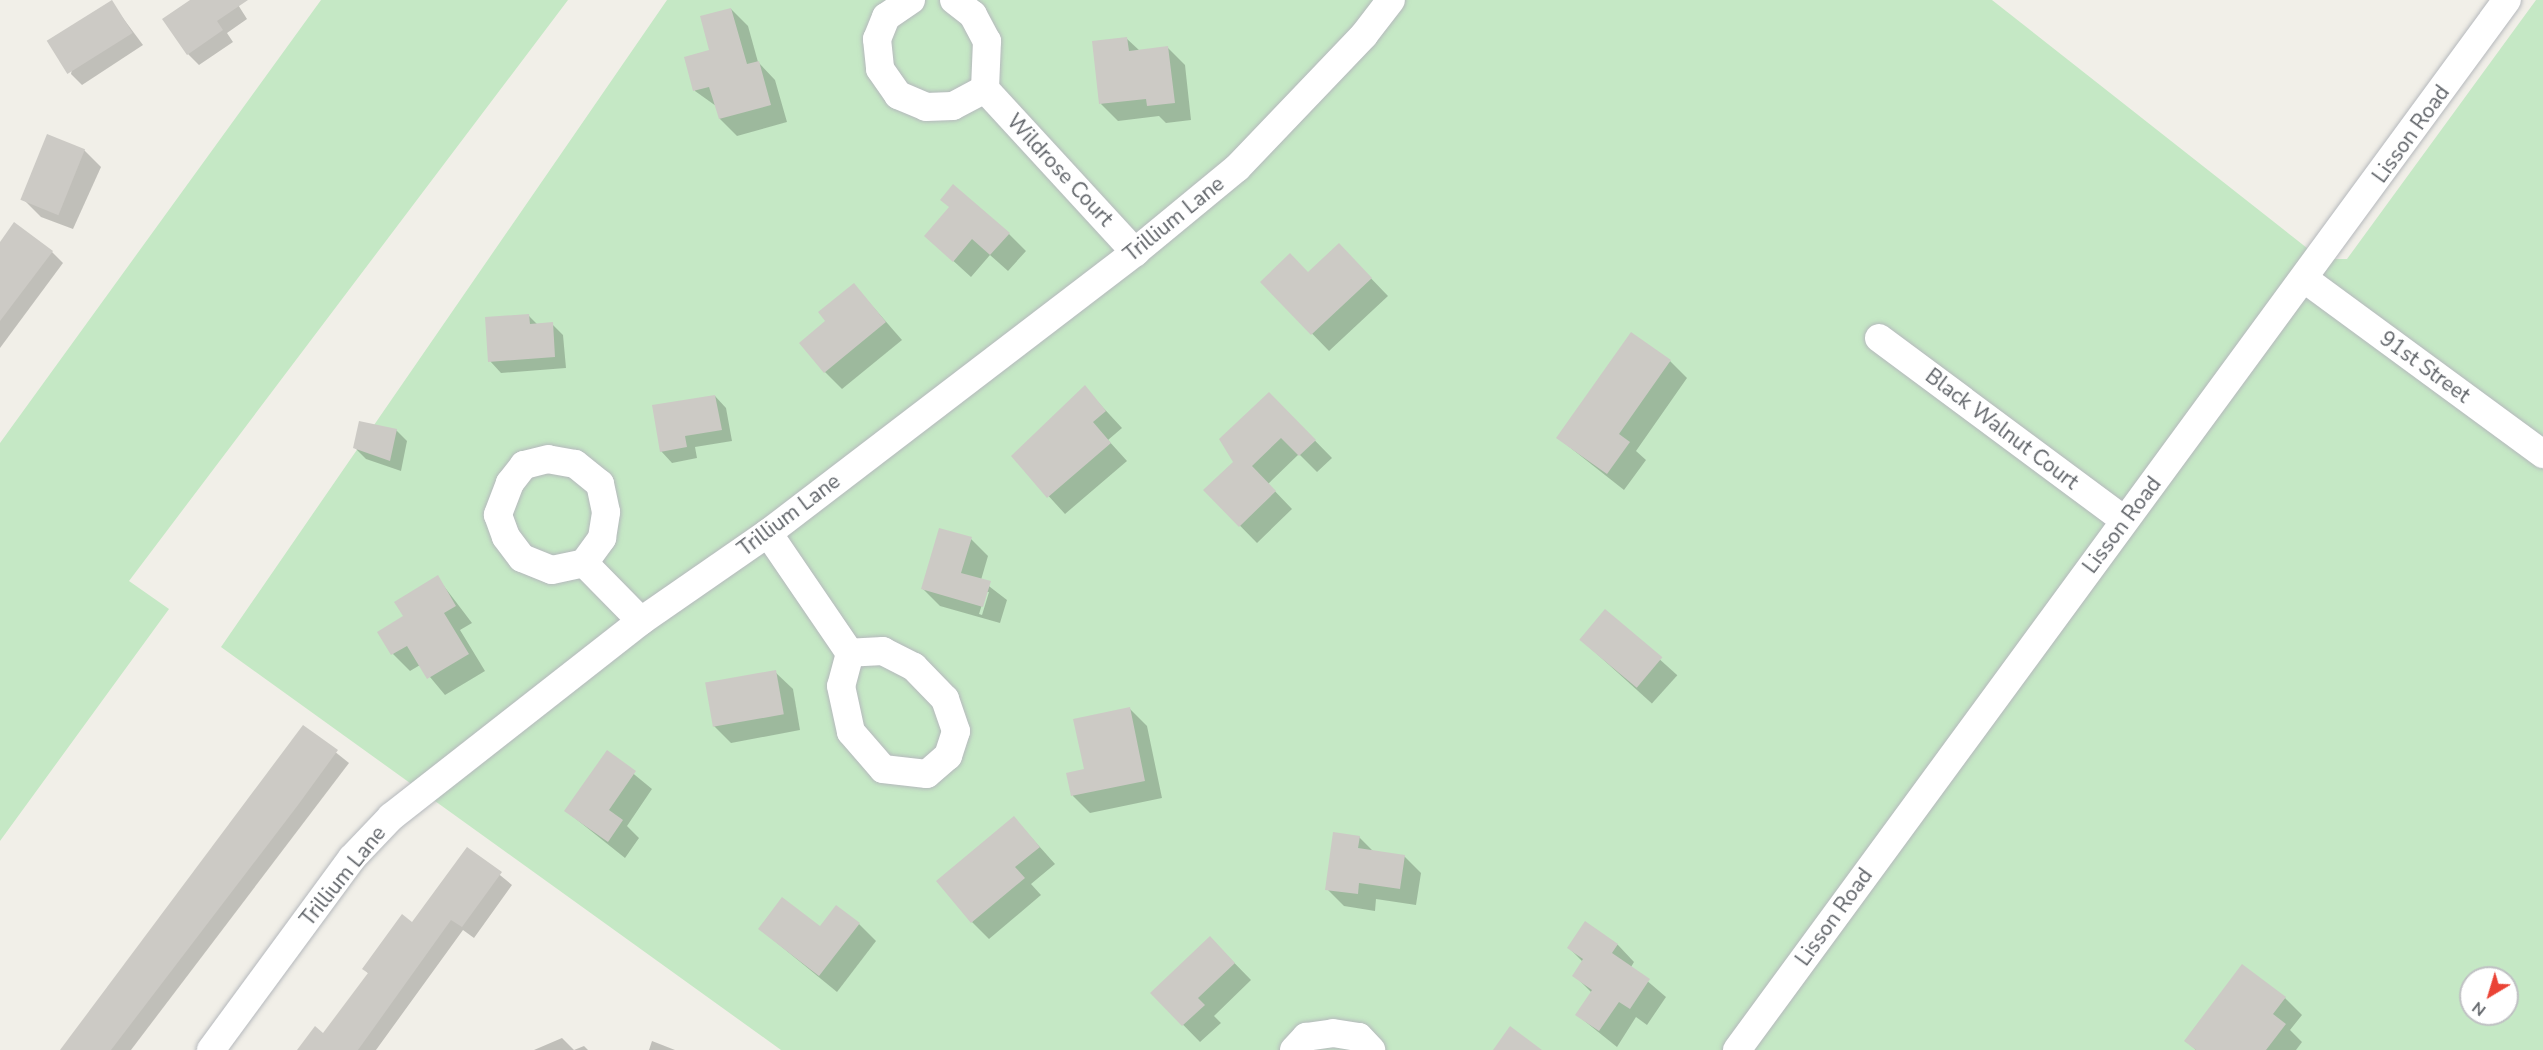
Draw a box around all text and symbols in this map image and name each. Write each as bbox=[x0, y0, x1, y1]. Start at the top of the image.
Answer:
street label: Lisson Road bbox=[2367, 80, 2455, 188]
street label: Wildrose Court bbox=[1002, 109, 1118, 231]
street label: Trillium Lane bbox=[1119, 171, 1229, 267]
street label: 91st Street bbox=[2375, 326, 2475, 408]
street label: Black Walnut Court bbox=[1920, 363, 2084, 495]
street label: Trillium Lane bbox=[733, 468, 845, 562]
street label: Lisson Road bbox=[2078, 472, 2166, 578]
street label: Trillium Lane bbox=[295, 821, 391, 931]
street label: Lisson Road bbox=[1790, 863, 1878, 971]
north arrow bbox=[2459, 966, 2519, 1026]
text: N bbox=[2468, 996, 2491, 1021]

